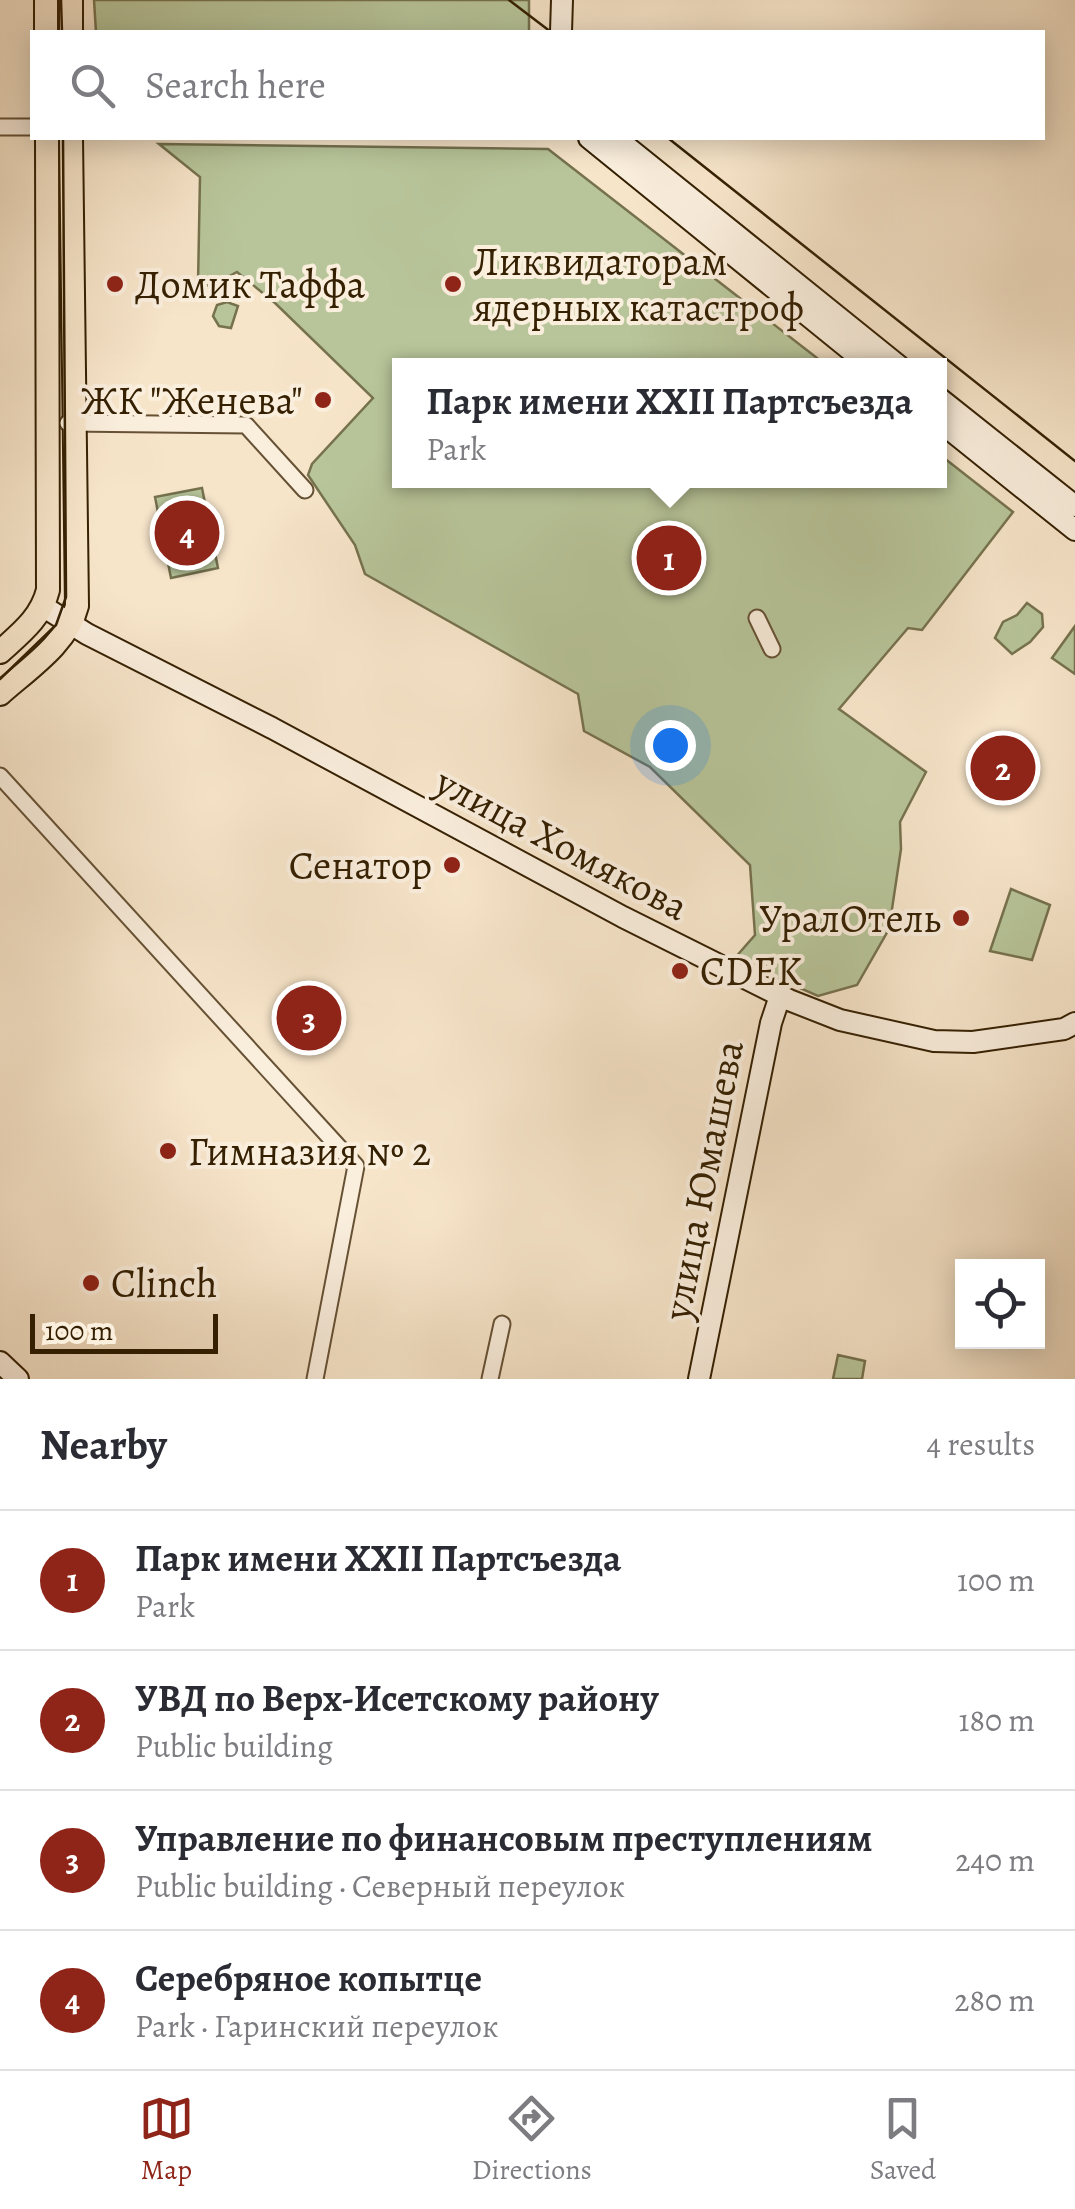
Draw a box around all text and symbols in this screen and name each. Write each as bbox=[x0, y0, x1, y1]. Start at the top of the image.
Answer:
search box bbox=[30, 30, 1045, 140]
icon: search bbox=[65, 58, 120, 113]
text: Search here bbox=[145, 59, 326, 111]
place label: Ликвидаторам ядерных катастроф bbox=[473, 234, 804, 335]
place label: Домик Таффа bbox=[135, 257, 366, 312]
marker: Домик Таффа bbox=[104, 273, 126, 295]
marker: Ликвидаторам ядерных катастроф bbox=[442, 273, 464, 295]
popup bbox=[392, 358, 947, 488]
place label: ЖК "Женева" bbox=[81, 373, 303, 428]
text: Парк имени XXII Партсъезда bbox=[426, 375, 913, 427]
marker: ЖК "Женева" bbox=[312, 389, 334, 411]
text: Park bbox=[426, 427, 486, 471]
pin: 4 bbox=[154, 496, 220, 570]
pin: 1 bbox=[636, 520, 702, 596]
your location bbox=[645, 720, 696, 771]
pin: 2 bbox=[970, 730, 1036, 806]
street label: улица Хомякова bbox=[425, 754, 699, 934]
place label: Сенатор bbox=[289, 838, 432, 893]
marker: Сенатор bbox=[441, 854, 463, 876]
place label: УралОтель bbox=[759, 891, 941, 946]
marker: УралОтель bbox=[950, 907, 972, 929]
place label: CDEK bbox=[700, 944, 802, 999]
marker: CDEK bbox=[669, 960, 691, 982]
pin: 3 bbox=[276, 980, 342, 1056]
street label: улица Юмашева bbox=[649, 1035, 757, 1325]
place label: Гимназия № 2 bbox=[188, 1124, 431, 1179]
marker: Гимназия № 2 bbox=[157, 1140, 179, 1162]
place label: Clinch bbox=[111, 1256, 217, 1311]
map controls bbox=[955, 1259, 1045, 1349]
button: locate bbox=[955, 1259, 1045, 1349]
marker: Clinch bbox=[80, 1272, 102, 1294]
scale bar bbox=[30, 1309, 218, 1354]
text: 100 m bbox=[45, 1312, 113, 1350]
text: Nearby bbox=[40, 1416, 167, 1473]
text: 4 results bbox=[926, 1422, 1035, 1466]
text: Парк имени XXII Партсъезда bbox=[135, 1532, 621, 1584]
text: 1 bbox=[67, 1558, 78, 1602]
text: 100 m bbox=[957, 1558, 1035, 1602]
text: Park bbox=[135, 1584, 195, 1628]
text: УВД по Верх-Исетскому району bbox=[135, 1672, 659, 1724]
text: 2 bbox=[65, 1698, 80, 1742]
text: 180 m bbox=[959, 1698, 1035, 1742]
text: Public building bbox=[135, 1724, 333, 1768]
text: Управление по финансовым преступлениям bbox=[135, 1812, 872, 1864]
text: 3 bbox=[66, 1838, 79, 1882]
text: 240 m bbox=[955, 1838, 1035, 1882]
text: Public building · Северный переулок bbox=[135, 1864, 625, 1908]
text: Серебряное копытце bbox=[135, 1952, 482, 2004]
text: 4 bbox=[65, 1978, 80, 2022]
text: 280 m bbox=[954, 1978, 1035, 2022]
text: Park · Гаринский переулок bbox=[135, 2004, 499, 2048]
tab: Map bbox=[139, 2091, 194, 2189]
tab: Directions bbox=[472, 2091, 592, 2189]
tab: Saved bbox=[870, 2091, 936, 2189]

